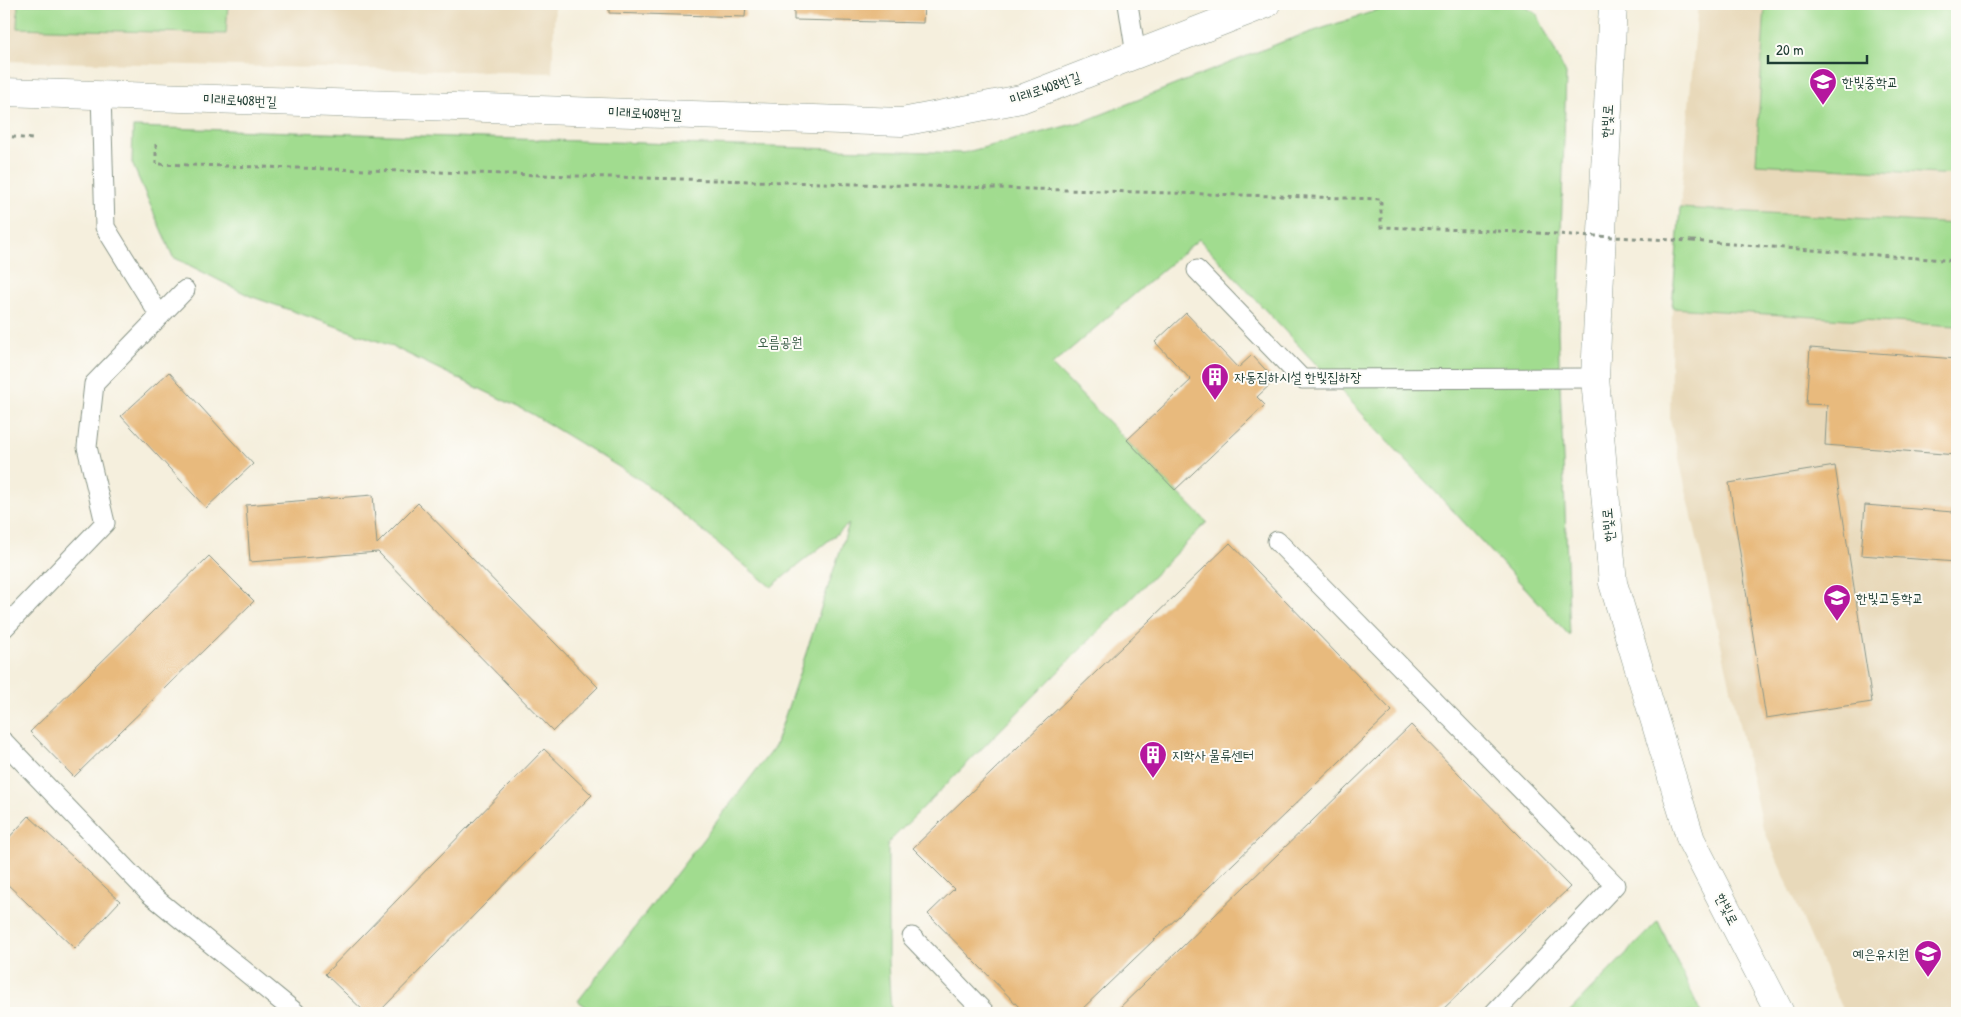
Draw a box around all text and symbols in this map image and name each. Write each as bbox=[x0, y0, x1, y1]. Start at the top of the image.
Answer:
scale bar bbox=[1768, 32, 1867, 64]
text: 20 m bbox=[1776, 39, 1803, 60]
street label: 미래로408번길 bbox=[1007, 66, 1084, 109]
school or university icon: 한빛중학교 bbox=[1808, 67, 1838, 106]
place label: 한빛중학교 bbox=[1842, 72, 1898, 91]
street label: 미래로408번길 bbox=[203, 89, 278, 110]
street label: 미래로408번길 bbox=[608, 102, 683, 123]
street label: 한빛로 bbox=[1596, 104, 1617, 138]
park label: 오름공원 bbox=[757, 332, 803, 351]
building icon: 자동집하시설 한빛집하장 bbox=[1200, 362, 1230, 401]
place label: 자동집하시설 한빛집하장 bbox=[1234, 367, 1362, 386]
street label: 한빛로 bbox=[1597, 507, 1618, 543]
school or university icon: 한빛고등학교 bbox=[1822, 583, 1852, 622]
place label: 한빛고등학교 bbox=[1856, 588, 1924, 607]
building icon: 지학사 물류센터 bbox=[1138, 740, 1168, 779]
place label: 지학사 물류센터 bbox=[1172, 745, 1254, 764]
street label: 한빛로 bbox=[1711, 889, 1744, 928]
school or university icon: 예은유치원 bbox=[1913, 939, 1943, 978]
place label: 예은유치원 bbox=[1853, 944, 1909, 963]

